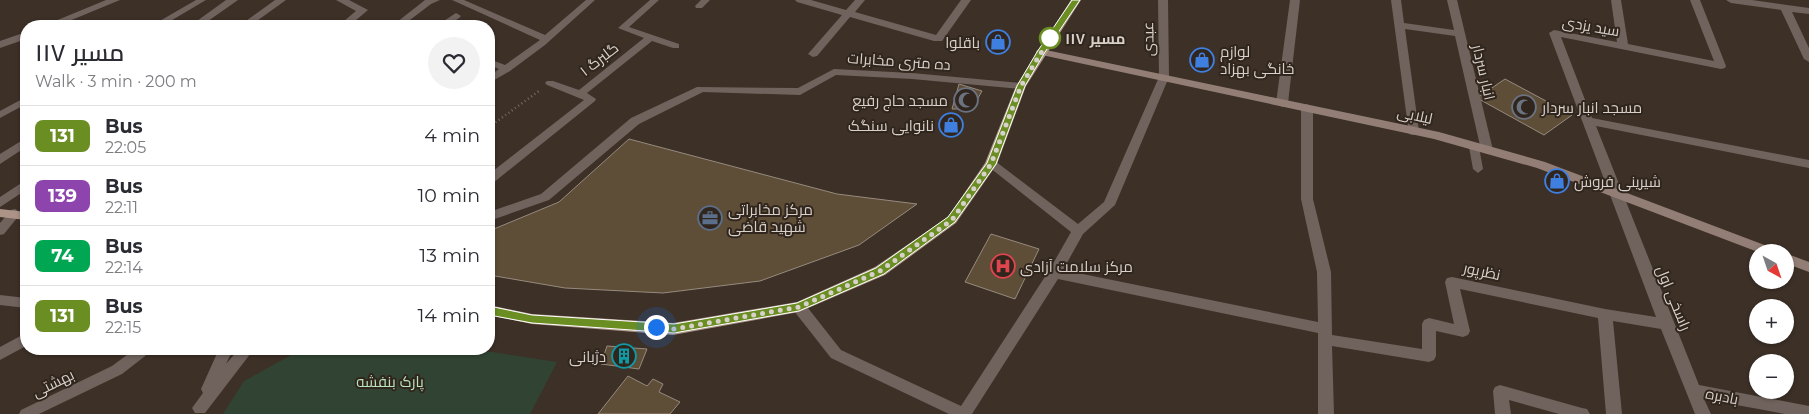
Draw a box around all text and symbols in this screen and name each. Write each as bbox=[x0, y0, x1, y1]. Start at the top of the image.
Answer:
street label: سید یزدی bbox=[1561, 12, 1621, 41]
street label: عبدی bbox=[1138, 21, 1159, 57]
marker: مسیر ۱۱۷ bbox=[1039, 27, 1061, 49]
shop icon: باقلوا bbox=[985, 29, 1011, 55]
place label: مسیر ۱۱۷ bbox=[1065, 29, 1125, 48]
place label: باقلوا bbox=[945, 33, 980, 52]
button: heart bbox=[428, 37, 480, 89]
text: مسیر ۱۱۷ bbox=[35, 38, 124, 67]
street label: گلبرگ ۱ bbox=[576, 38, 622, 80]
street label: انبار سردار bbox=[1468, 41, 1500, 102]
place label: لوازم خانگی بهزاد bbox=[1220, 42, 1294, 79]
shop icon: لوازم خانگی بهزاد bbox=[1189, 47, 1215, 73]
street label: ده متری مخابرات bbox=[847, 48, 951, 75]
text: Walk · 3 min · 200 m bbox=[35, 72, 197, 91]
mosque icon: مسجد حاج رفیع bbox=[953, 87, 979, 113]
place label: مسجد حاج رفیع bbox=[852, 91, 948, 112]
mosque icon: مسجد انبار سردار bbox=[1511, 94, 1537, 120]
place label: مسجد انبار سردار bbox=[1541, 98, 1642, 117]
street label: لیلابی bbox=[1395, 102, 1435, 129]
shop icon: نانوایی سنگک bbox=[938, 112, 964, 138]
text: Bus bbox=[105, 115, 143, 138]
place label: نانوایی سنگک bbox=[848, 116, 934, 136]
text: 4 min bbox=[424, 124, 480, 147]
text: 131 bbox=[50, 125, 75, 147]
text: 22:05 bbox=[105, 138, 146, 157]
shop icon: شیرینی فروش bbox=[1544, 168, 1570, 194]
place label: شیرینی فروش bbox=[1574, 172, 1661, 192]
text: Bus bbox=[105, 175, 143, 198]
text: 10 min bbox=[417, 184, 480, 207]
text: 139 bbox=[48, 185, 77, 207]
text: 22:11 bbox=[105, 198, 138, 217]
place label: مرکز مخابراتی شهید قاضی bbox=[728, 200, 813, 237]
office icon: مرکز مخابراتی شهید قاضی bbox=[697, 205, 723, 231]
text: Bus bbox=[105, 235, 143, 258]
text: 13 min bbox=[419, 244, 480, 267]
north arrow bbox=[1749, 244, 1794, 289]
map controls bbox=[1749, 244, 1794, 399]
text: 74 bbox=[51, 245, 74, 267]
hospital icon: مرکز سلامت آزادی bbox=[990, 253, 1016, 279]
place label: مرکز سلامت آزادی bbox=[1020, 257, 1133, 277]
text: 22:14 bbox=[105, 258, 143, 277]
street label: نظرپور bbox=[1460, 258, 1502, 285]
street label: راسخی اول bbox=[1651, 263, 1696, 334]
text: Bus bbox=[105, 295, 143, 318]
button: + bbox=[1749, 299, 1794, 344]
text: 14 min bbox=[417, 304, 480, 327]
text: 131 bbox=[50, 305, 75, 327]
your location bbox=[644, 315, 669, 340]
text: 22:15 bbox=[105, 318, 141, 337]
building icon: دژبانی bbox=[611, 343, 637, 369]
place label: دژبانی bbox=[569, 347, 606, 367]
button: − bbox=[1749, 354, 1794, 399]
street label: بهشتی bbox=[29, 365, 78, 402]
park label: پارک بنفشه bbox=[356, 372, 424, 392]
street label: بادبره bbox=[1704, 384, 1740, 408]

